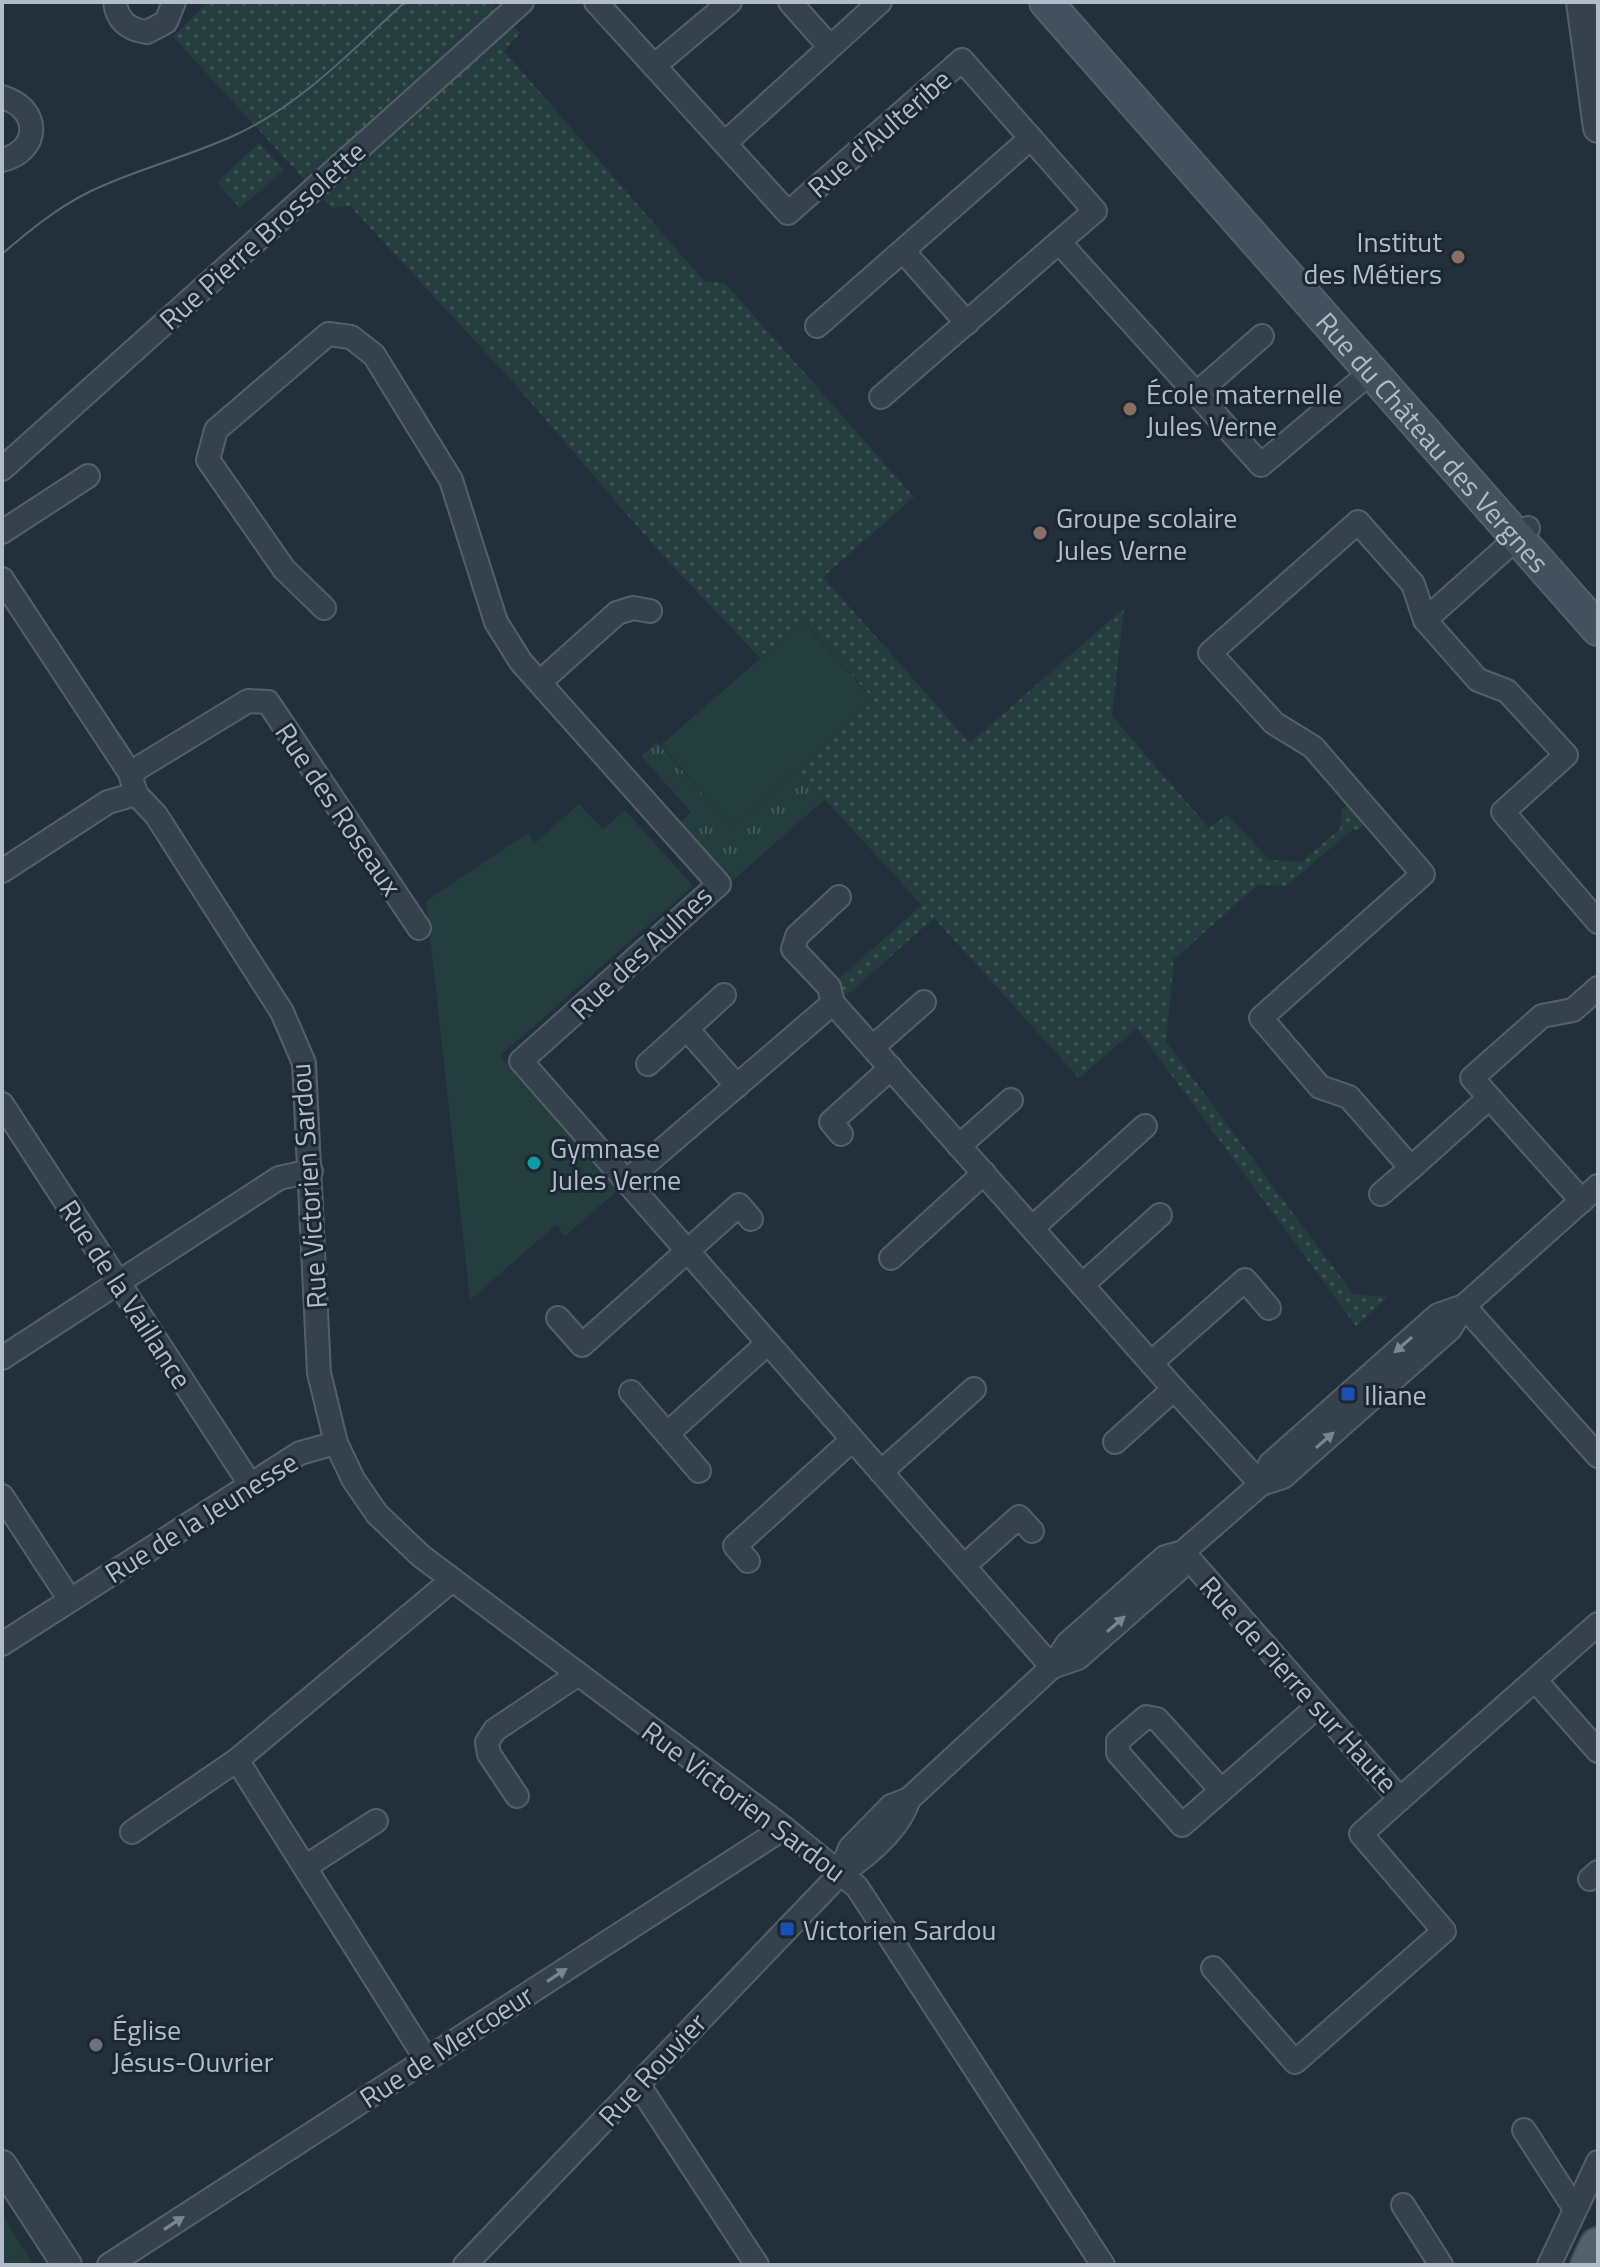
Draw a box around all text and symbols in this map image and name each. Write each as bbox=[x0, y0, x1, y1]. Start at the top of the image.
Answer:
street label: Rue d'Aulteribe bbox=[798, 58, 960, 208]
street label: Rue Pierre Brossolette bbox=[149, 130, 375, 340]
place label: Institut des Métiers bbox=[1304, 220, 1442, 295]
marker: Institut des Métiers bbox=[1449, 248, 1467, 266]
street label: Rue du Château des Vergnes bbox=[1306, 302, 1560, 582]
place label: École maternelle Jules Verne bbox=[1146, 372, 1342, 447]
marker: École maternelle Jules Verne bbox=[1121, 400, 1139, 418]
place label: Groupe scolaire Jules Verne bbox=[1056, 496, 1237, 571]
marker: Groupe scolaire Jules Verne bbox=[1031, 524, 1049, 542]
street label: Rue des Roseaux bbox=[265, 714, 413, 905]
street label: Rue des Aulnes bbox=[560, 875, 722, 1029]
street label: Rue Victorien Sardou bbox=[278, 1062, 338, 1310]
place label: Gymnase Jules Verne bbox=[550, 1126, 681, 1201]
marker: Gymnase Jules Verne bbox=[525, 1154, 543, 1172]
street label: Rue de la Vaillance bbox=[49, 1191, 203, 1397]
one-way arrow bbox=[1394, 1336, 1414, 1353]
place label: Iliane bbox=[1364, 1373, 1427, 1416]
marker: Iliane bbox=[1339, 1385, 1357, 1403]
one-way arrow bbox=[1315, 1432, 1334, 1450]
street label: Rue de la Jeunesse bbox=[96, 1440, 306, 1594]
street label: Rue de Pierre sur Haute bbox=[1190, 1566, 1408, 1802]
one-way arrow bbox=[1106, 1616, 1125, 1634]
street label: Rue Victorien Sardou bbox=[633, 1710, 855, 1892]
place label: Victorien Sardou bbox=[803, 1908, 996, 1951]
marker: Victorien Sardou bbox=[778, 1920, 796, 1938]
one-way arrow bbox=[546, 1968, 568, 1982]
street label: Rue de Mercoeur bbox=[350, 1973, 542, 2118]
street label: Rue Rouvier bbox=[588, 2002, 716, 2136]
place label: Église Jésus-Ouvrier bbox=[112, 2008, 274, 2083]
marker: Église Jésus-Ouvrier bbox=[87, 2036, 105, 2054]
one-way arrow bbox=[163, 2216, 185, 2230]

